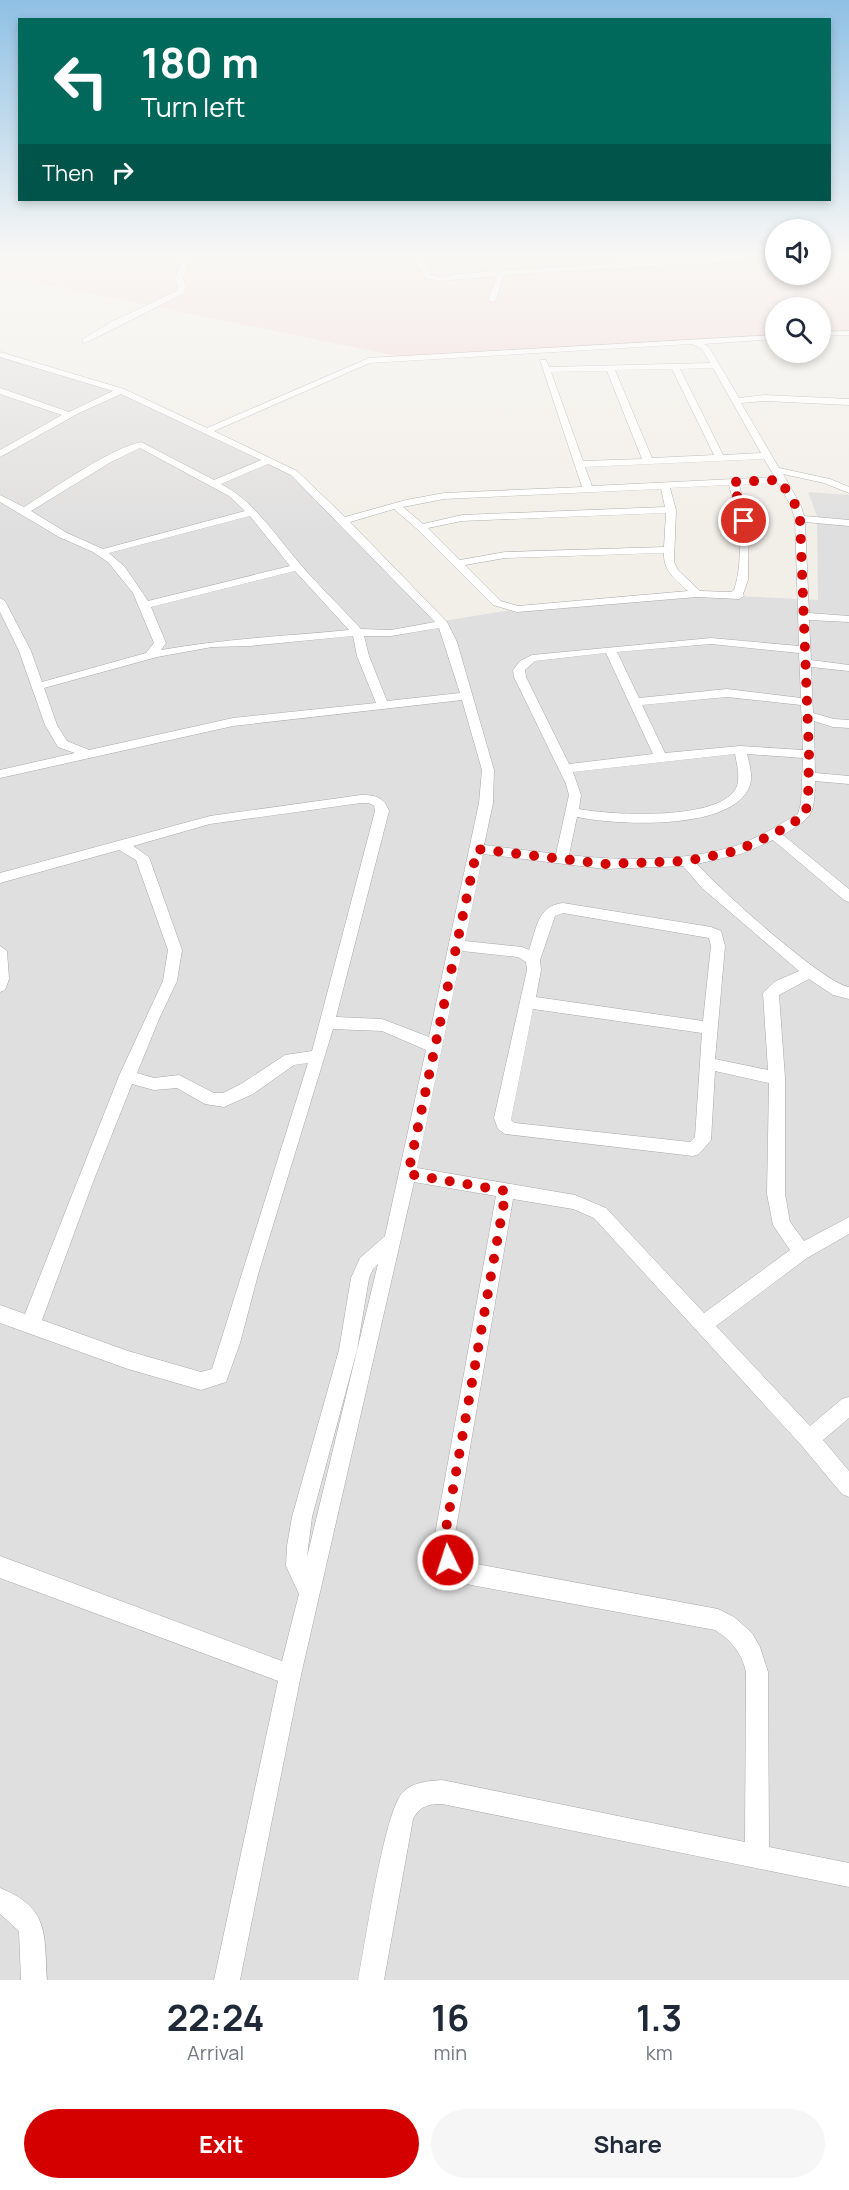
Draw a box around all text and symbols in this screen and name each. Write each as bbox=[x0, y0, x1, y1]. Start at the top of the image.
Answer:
text: 180 m bbox=[141, 33, 259, 91]
icon: left bbox=[42, 42, 120, 120]
text: Turn left bbox=[141, 88, 245, 125]
icon: right bbox=[106, 156, 139, 189]
text: Then bbox=[42, 158, 94, 188]
map controls bbox=[765, 219, 831, 363]
button: sound bbox=[765, 219, 831, 285]
button: search bbox=[765, 297, 831, 363]
pin bbox=[718, 495, 769, 546]
icon: arrive bbox=[727, 504, 760, 537]
position arrow bbox=[416, 1528, 480, 1592]
text: 22:24 bbox=[167, 1993, 265, 2042]
text: 16 bbox=[431, 1993, 469, 2042]
text: 1.3 bbox=[636, 1993, 682, 2042]
text: Arrival bbox=[187, 2039, 244, 2066]
text: min bbox=[434, 2039, 467, 2066]
text: km bbox=[646, 2039, 673, 2066]
button: Exit bbox=[24, 2109, 419, 2178]
button: Share bbox=[431, 2109, 825, 2178]

